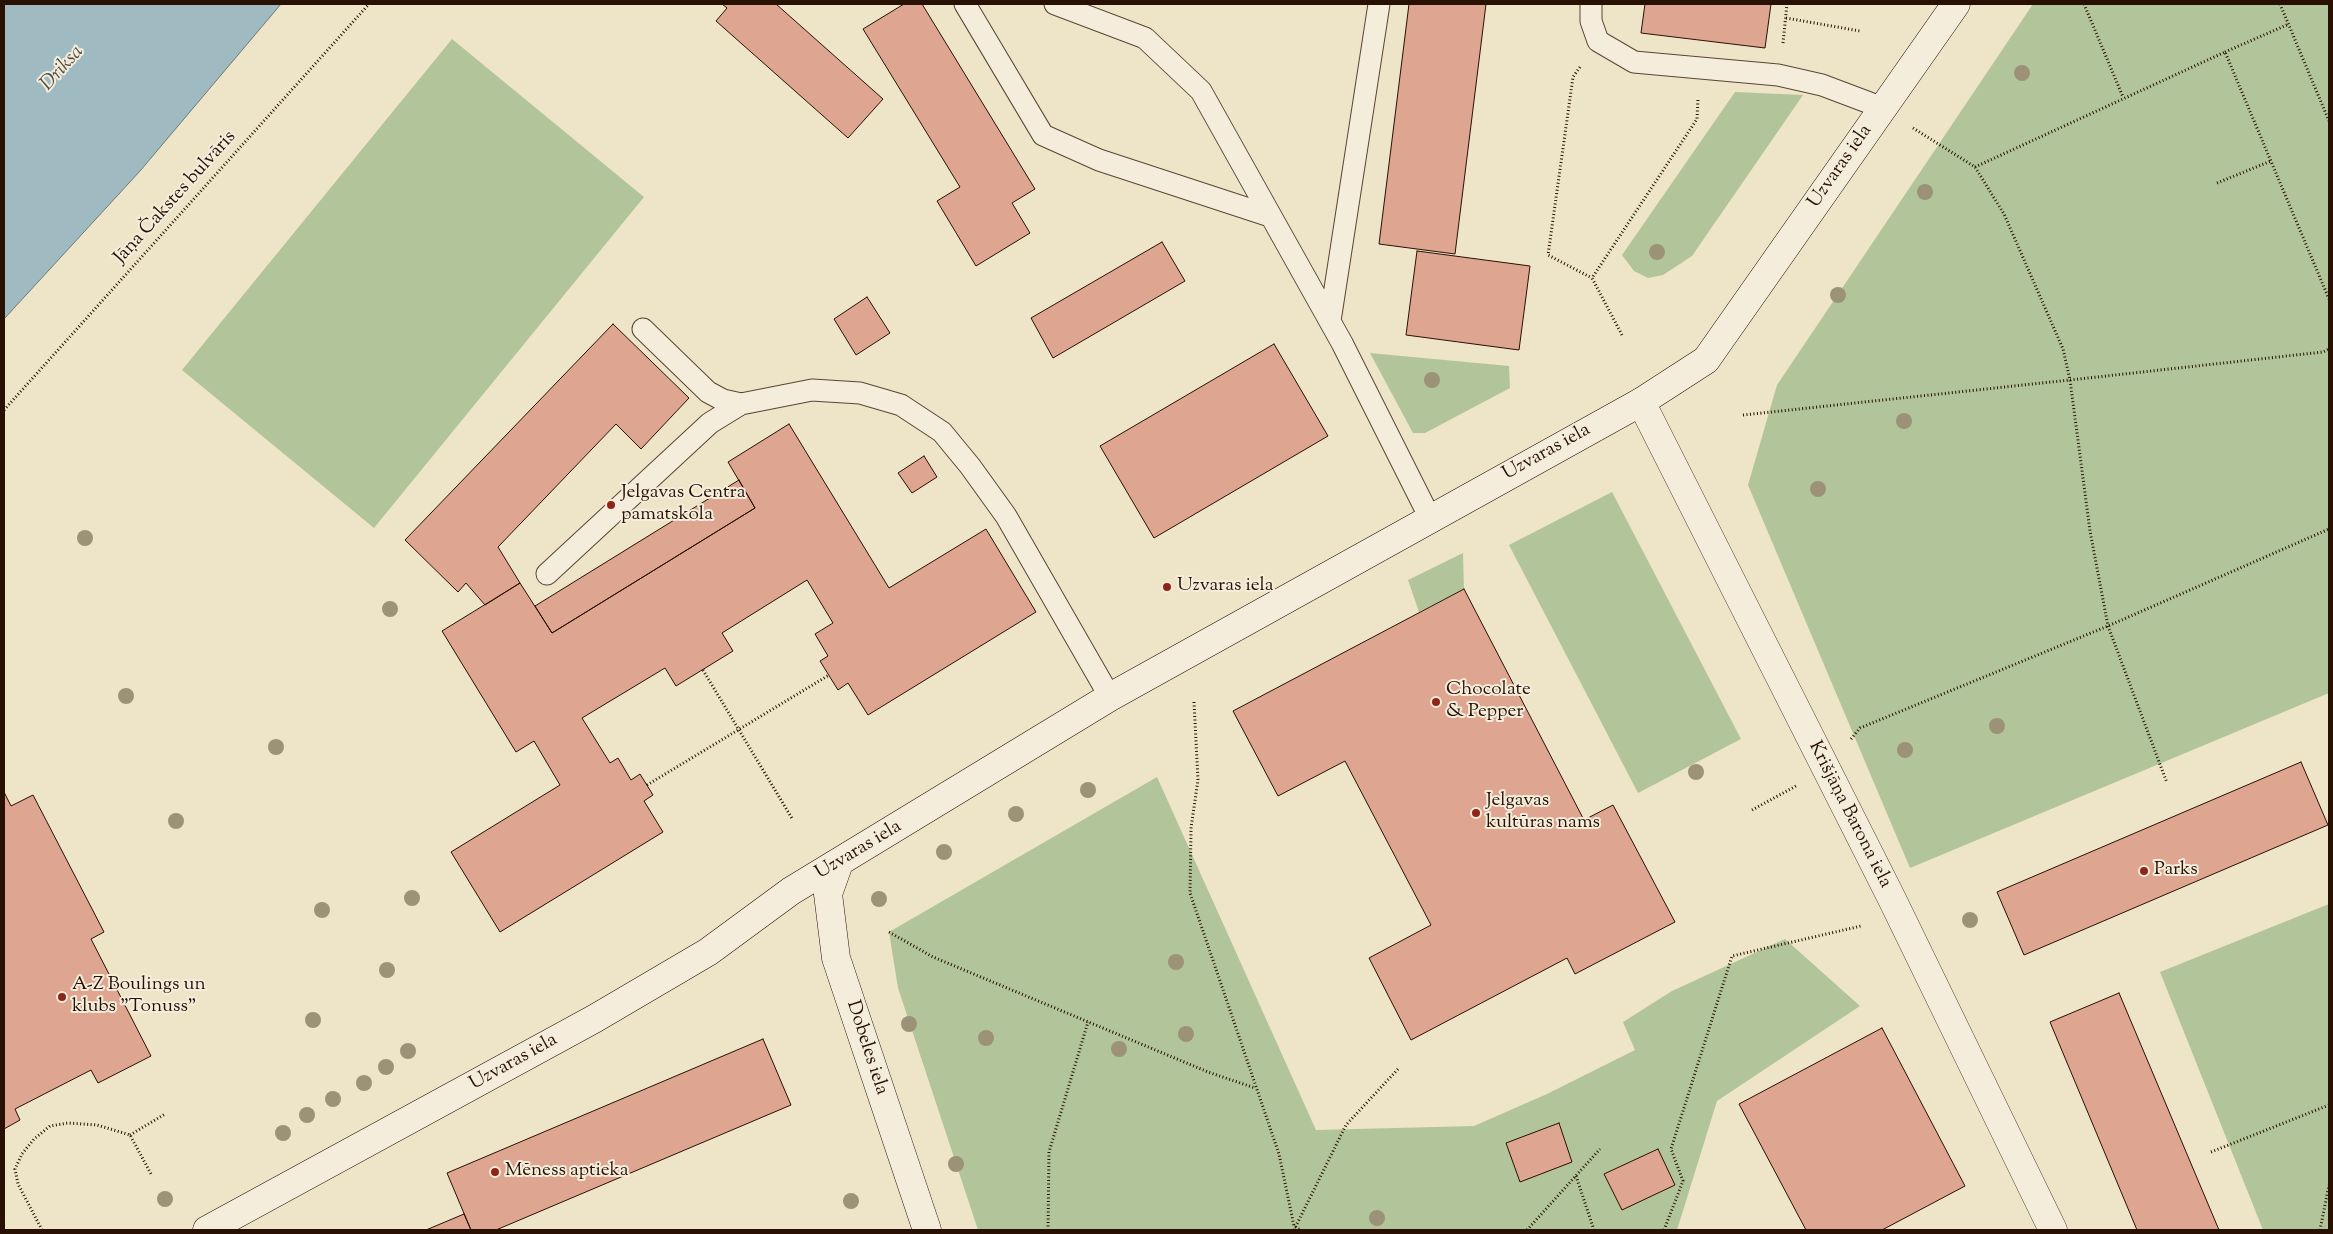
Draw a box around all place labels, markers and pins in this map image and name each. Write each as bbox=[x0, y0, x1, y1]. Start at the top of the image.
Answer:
place label: Jelgavas Centra pamatskola bbox=[621, 483, 745, 527]
marker: Jelgavas Centra pamatskola bbox=[605, 499, 617, 511]
place label: Uzvaras iela bbox=[1177, 576, 1274, 598]
marker: Uzvaras iela bbox=[1161, 581, 1173, 593]
place label: Chocolate & Pepper bbox=[1446, 680, 1531, 724]
marker: Chocolate & Pepper bbox=[1430, 696, 1442, 708]
place label: Jelgavas kultūras nams bbox=[1486, 791, 1600, 835]
marker: Jelgavas kultūras nams bbox=[1470, 807, 1482, 819]
place label: Parks bbox=[2154, 860, 2198, 882]
marker: Parks bbox=[2138, 865, 2150, 877]
place label: A-Z Boulings un klubs "Tonuss" bbox=[72, 975, 206, 1019]
marker: A-Z Boulings un klubs "Tonuss" bbox=[56, 991, 68, 1003]
place label: Mēness aptieka bbox=[505, 1161, 629, 1183]
marker: Mēness aptieka bbox=[489, 1166, 501, 1178]

